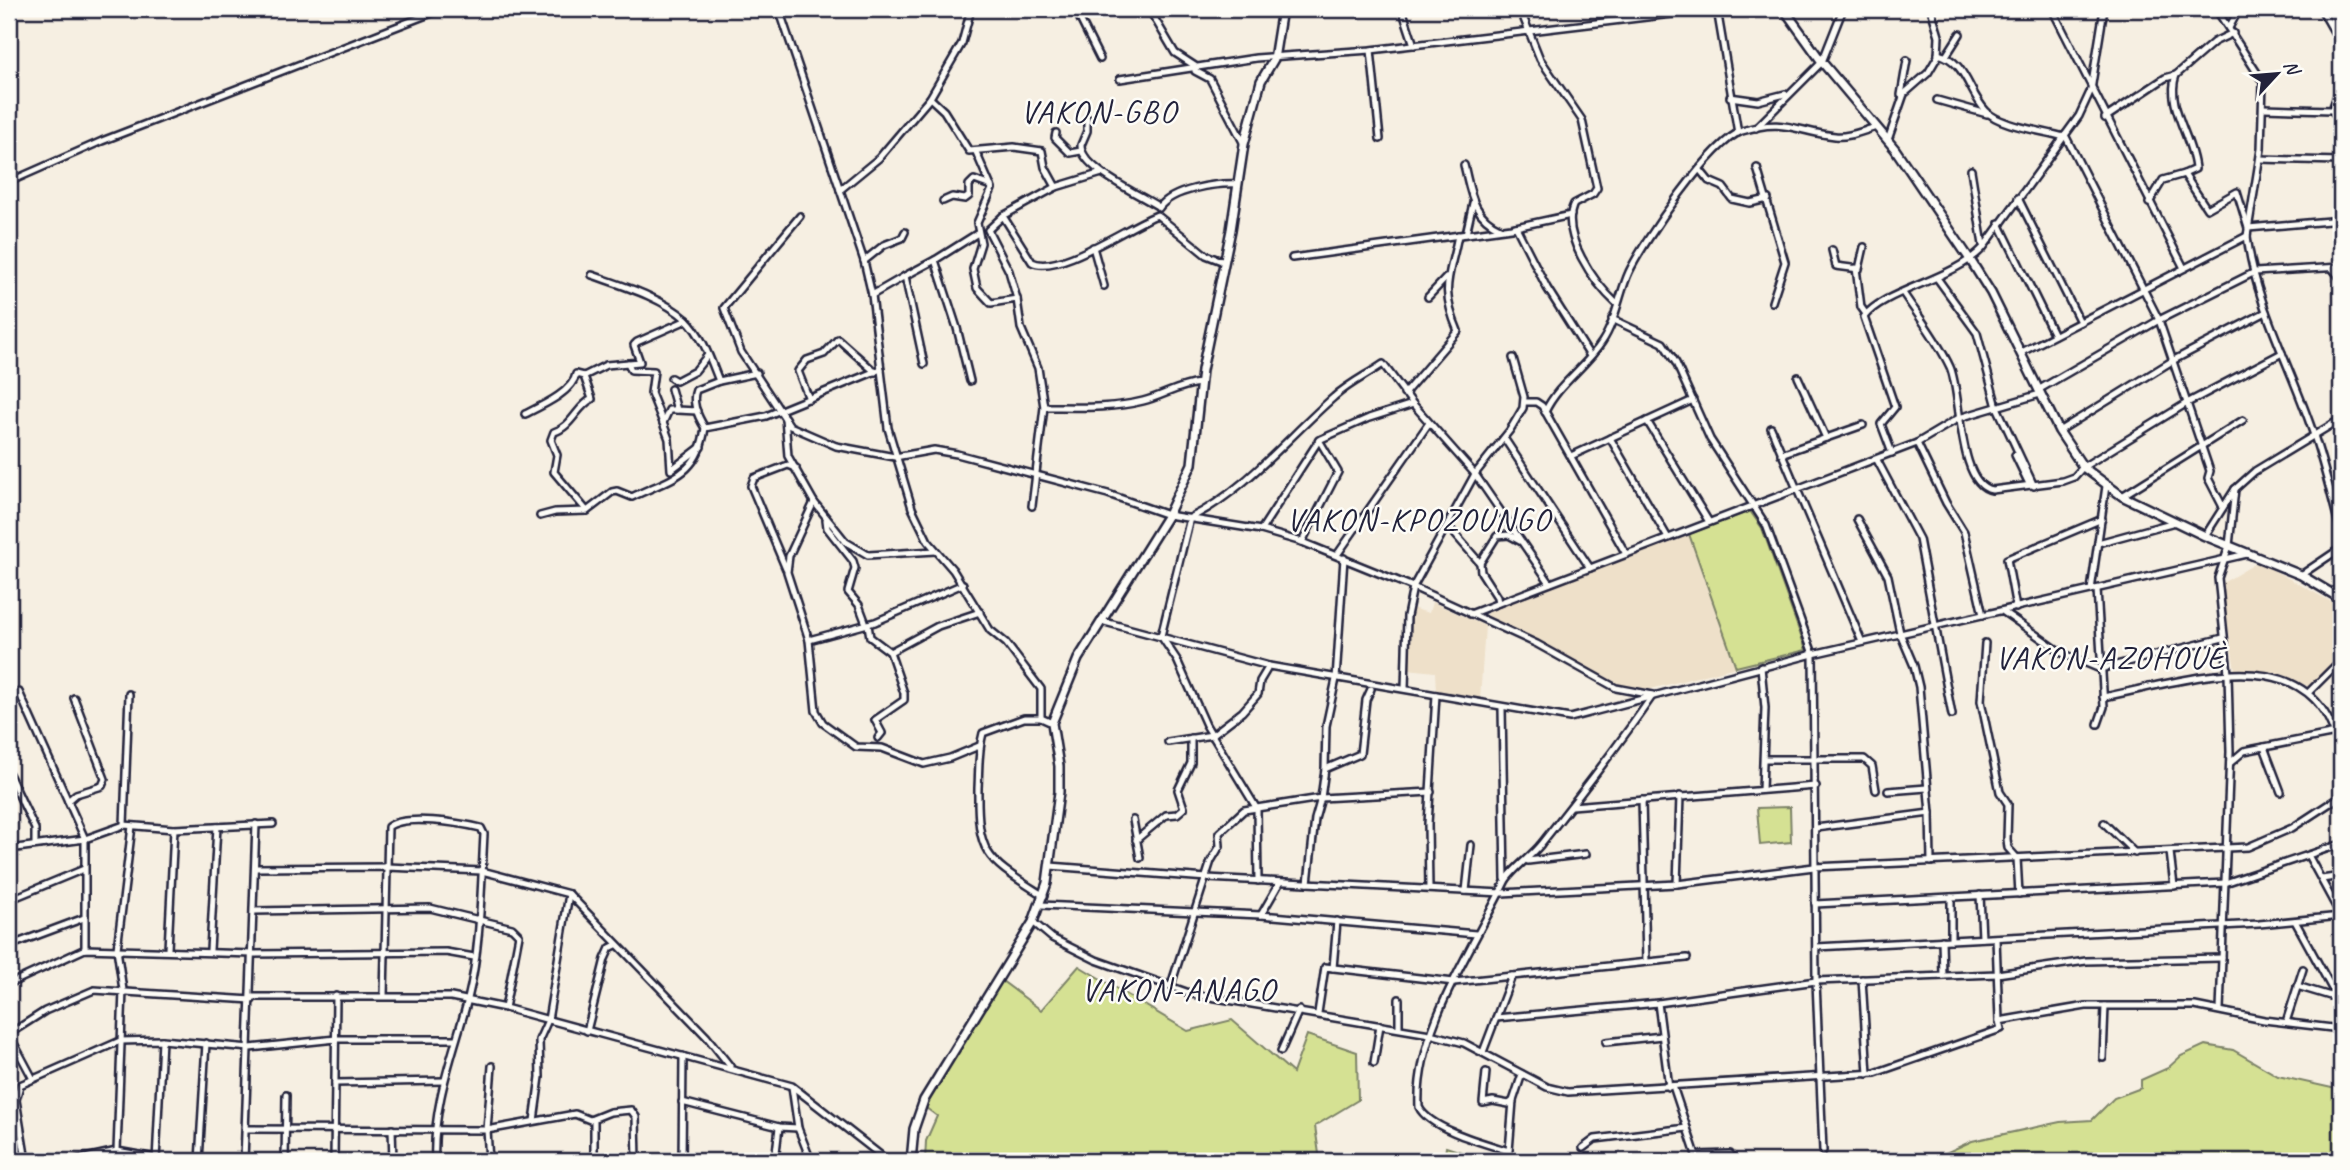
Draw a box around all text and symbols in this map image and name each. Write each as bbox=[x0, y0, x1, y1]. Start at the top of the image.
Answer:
north arrow bbox=[2242, 38, 2312, 108]
text: N bbox=[2278, 56, 2306, 80]
district label: VAKON-GBO bbox=[1020, 91, 1179, 132]
district label: VAKON-KPOZOUNGO bbox=[1287, 499, 1552, 540]
district label: VAKON-AZOHOUÈ bbox=[1995, 637, 2228, 678]
district label: VAKON-ANAGO bbox=[1081, 969, 1278, 1010]

